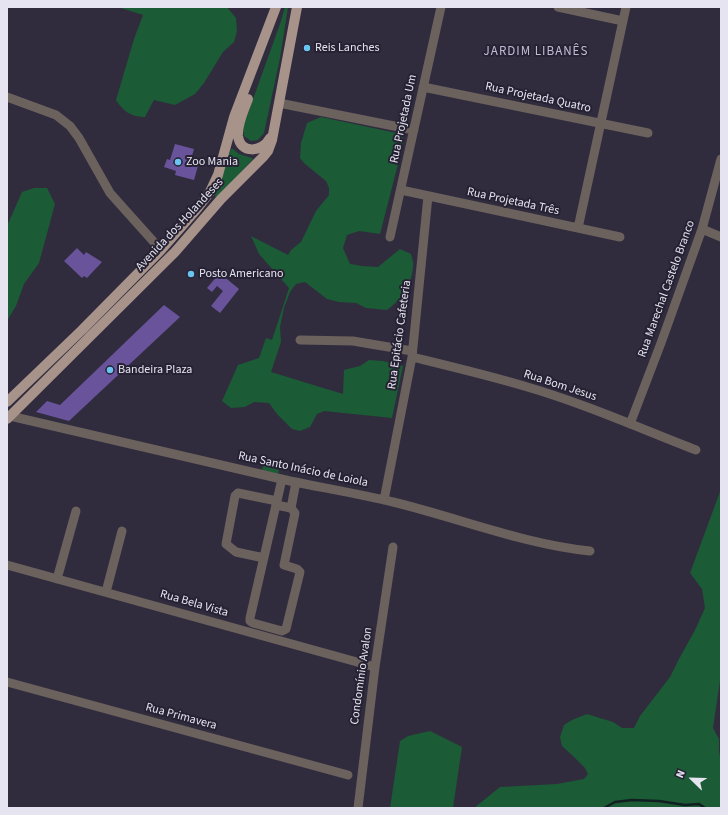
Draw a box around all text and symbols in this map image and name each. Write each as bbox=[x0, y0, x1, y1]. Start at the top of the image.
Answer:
place label: Reis Lanches bbox=[315, 41, 379, 55]
marker: Reis Lanches bbox=[302, 43, 312, 53]
district label: JARDIM LIBANÊS bbox=[484, 44, 588, 60]
street label: Rua Projetada Um bbox=[388, 73, 420, 165]
street label: Rua Projetada Quatro bbox=[484, 80, 592, 116]
place label: Zoo Mania bbox=[186, 155, 238, 169]
marker: Zoo Mania bbox=[173, 157, 183, 167]
street label: Avenida dos Holandeses bbox=[133, 176, 227, 274]
street label: Rua Projetada Três bbox=[466, 185, 560, 219]
street label: Rua Marechal Castelo Branco bbox=[635, 218, 699, 360]
place label: Posto Americano bbox=[199, 267, 284, 281]
marker: Posto Americano bbox=[186, 269, 196, 279]
street label: Rua Epitácio Cafeteria bbox=[385, 280, 415, 390]
place label: Bandeira Plaza bbox=[118, 363, 192, 377]
marker: Bandeira Plaza bbox=[105, 365, 115, 375]
street label: Rua Bom Jesus bbox=[522, 367, 598, 405]
street label: Rua Santo Inácio de Loiola bbox=[237, 449, 369, 491]
street label: Rua Bela Vista bbox=[158, 587, 230, 621]
street label: Condomínio Avalon bbox=[348, 626, 376, 726]
street label: Rua Primavera bbox=[144, 701, 218, 733]
north arrow bbox=[672, 759, 712, 799]
text: N bbox=[672, 768, 689, 780]

